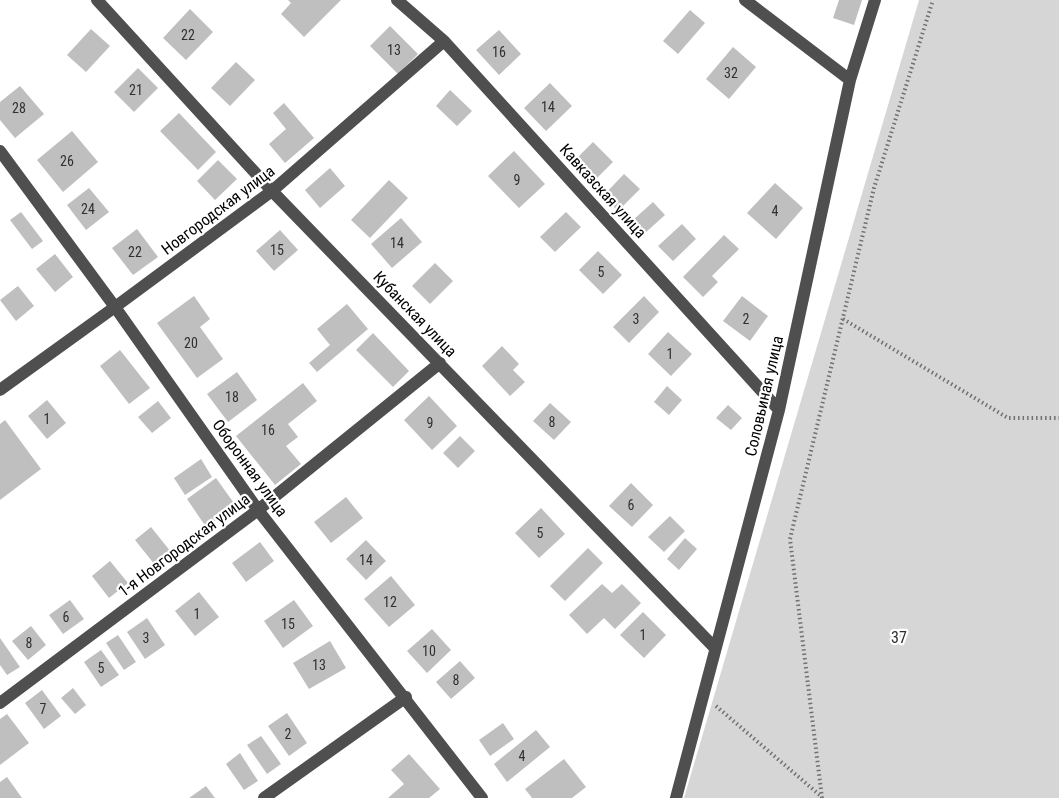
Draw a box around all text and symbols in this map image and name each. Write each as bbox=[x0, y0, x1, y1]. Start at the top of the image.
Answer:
house number: 22 bbox=[181, 27, 195, 43]
house number: 13 bbox=[387, 42, 401, 58]
house number: 16 bbox=[492, 44, 506, 60]
house number: 32 bbox=[724, 65, 738, 81]
house number: 21 bbox=[129, 82, 143, 98]
house number: 14 bbox=[541, 99, 555, 115]
house number: 28 bbox=[12, 100, 26, 116]
street label: Кавказская улица bbox=[556, 140, 650, 242]
house number: 26 bbox=[60, 153, 74, 169]
street label: Новгородская улица bbox=[158, 161, 278, 259]
house number: 9 bbox=[514, 172, 520, 188]
house number: 24 bbox=[81, 201, 95, 217]
house number: 4 bbox=[772, 203, 779, 219]
house number: 14 bbox=[390, 235, 404, 251]
house number: 15 bbox=[270, 242, 284, 258]
house number: 22 bbox=[128, 244, 142, 260]
house number: 5 bbox=[598, 264, 605, 280]
street label: Кубанская улица bbox=[369, 267, 461, 361]
house number: 3 bbox=[633, 311, 639, 327]
house number: 2 bbox=[743, 311, 750, 327]
street label: Соловьиная улица bbox=[741, 334, 787, 458]
house number: 20 bbox=[184, 335, 198, 351]
house number: 1 bbox=[667, 346, 673, 362]
house number: 18 bbox=[225, 389, 239, 405]
house number: 1 bbox=[44, 411, 50, 427]
house number: 8 bbox=[549, 414, 556, 430]
house number: 9 bbox=[427, 415, 433, 431]
street label: Оборонная улица bbox=[208, 416, 292, 520]
house number: 16 bbox=[261, 422, 275, 438]
street label: 1-я Новгородская улица bbox=[114, 489, 254, 601]
house number: 6 bbox=[628, 497, 635, 513]
house number: 5 bbox=[537, 525, 544, 541]
house number: 14 bbox=[359, 552, 373, 568]
house number: 12 bbox=[383, 594, 397, 610]
house number: 1 bbox=[194, 606, 200, 622]
house number: 6 bbox=[63, 609, 70, 625]
house number: 15 bbox=[281, 616, 295, 632]
house number: 1 bbox=[640, 627, 646, 643]
park label: 37 bbox=[891, 628, 907, 647]
house number: 3 bbox=[143, 630, 149, 646]
house number: 8 bbox=[26, 635, 33, 651]
house number: 10 bbox=[422, 643, 436, 659]
house number: 13 bbox=[312, 657, 326, 673]
house number: 5 bbox=[98, 660, 105, 676]
house number: 8 bbox=[453, 672, 460, 688]
house number: 7 bbox=[40, 701, 47, 717]
house number: 2 bbox=[285, 726, 292, 742]
house number: 4 bbox=[519, 748, 526, 764]

